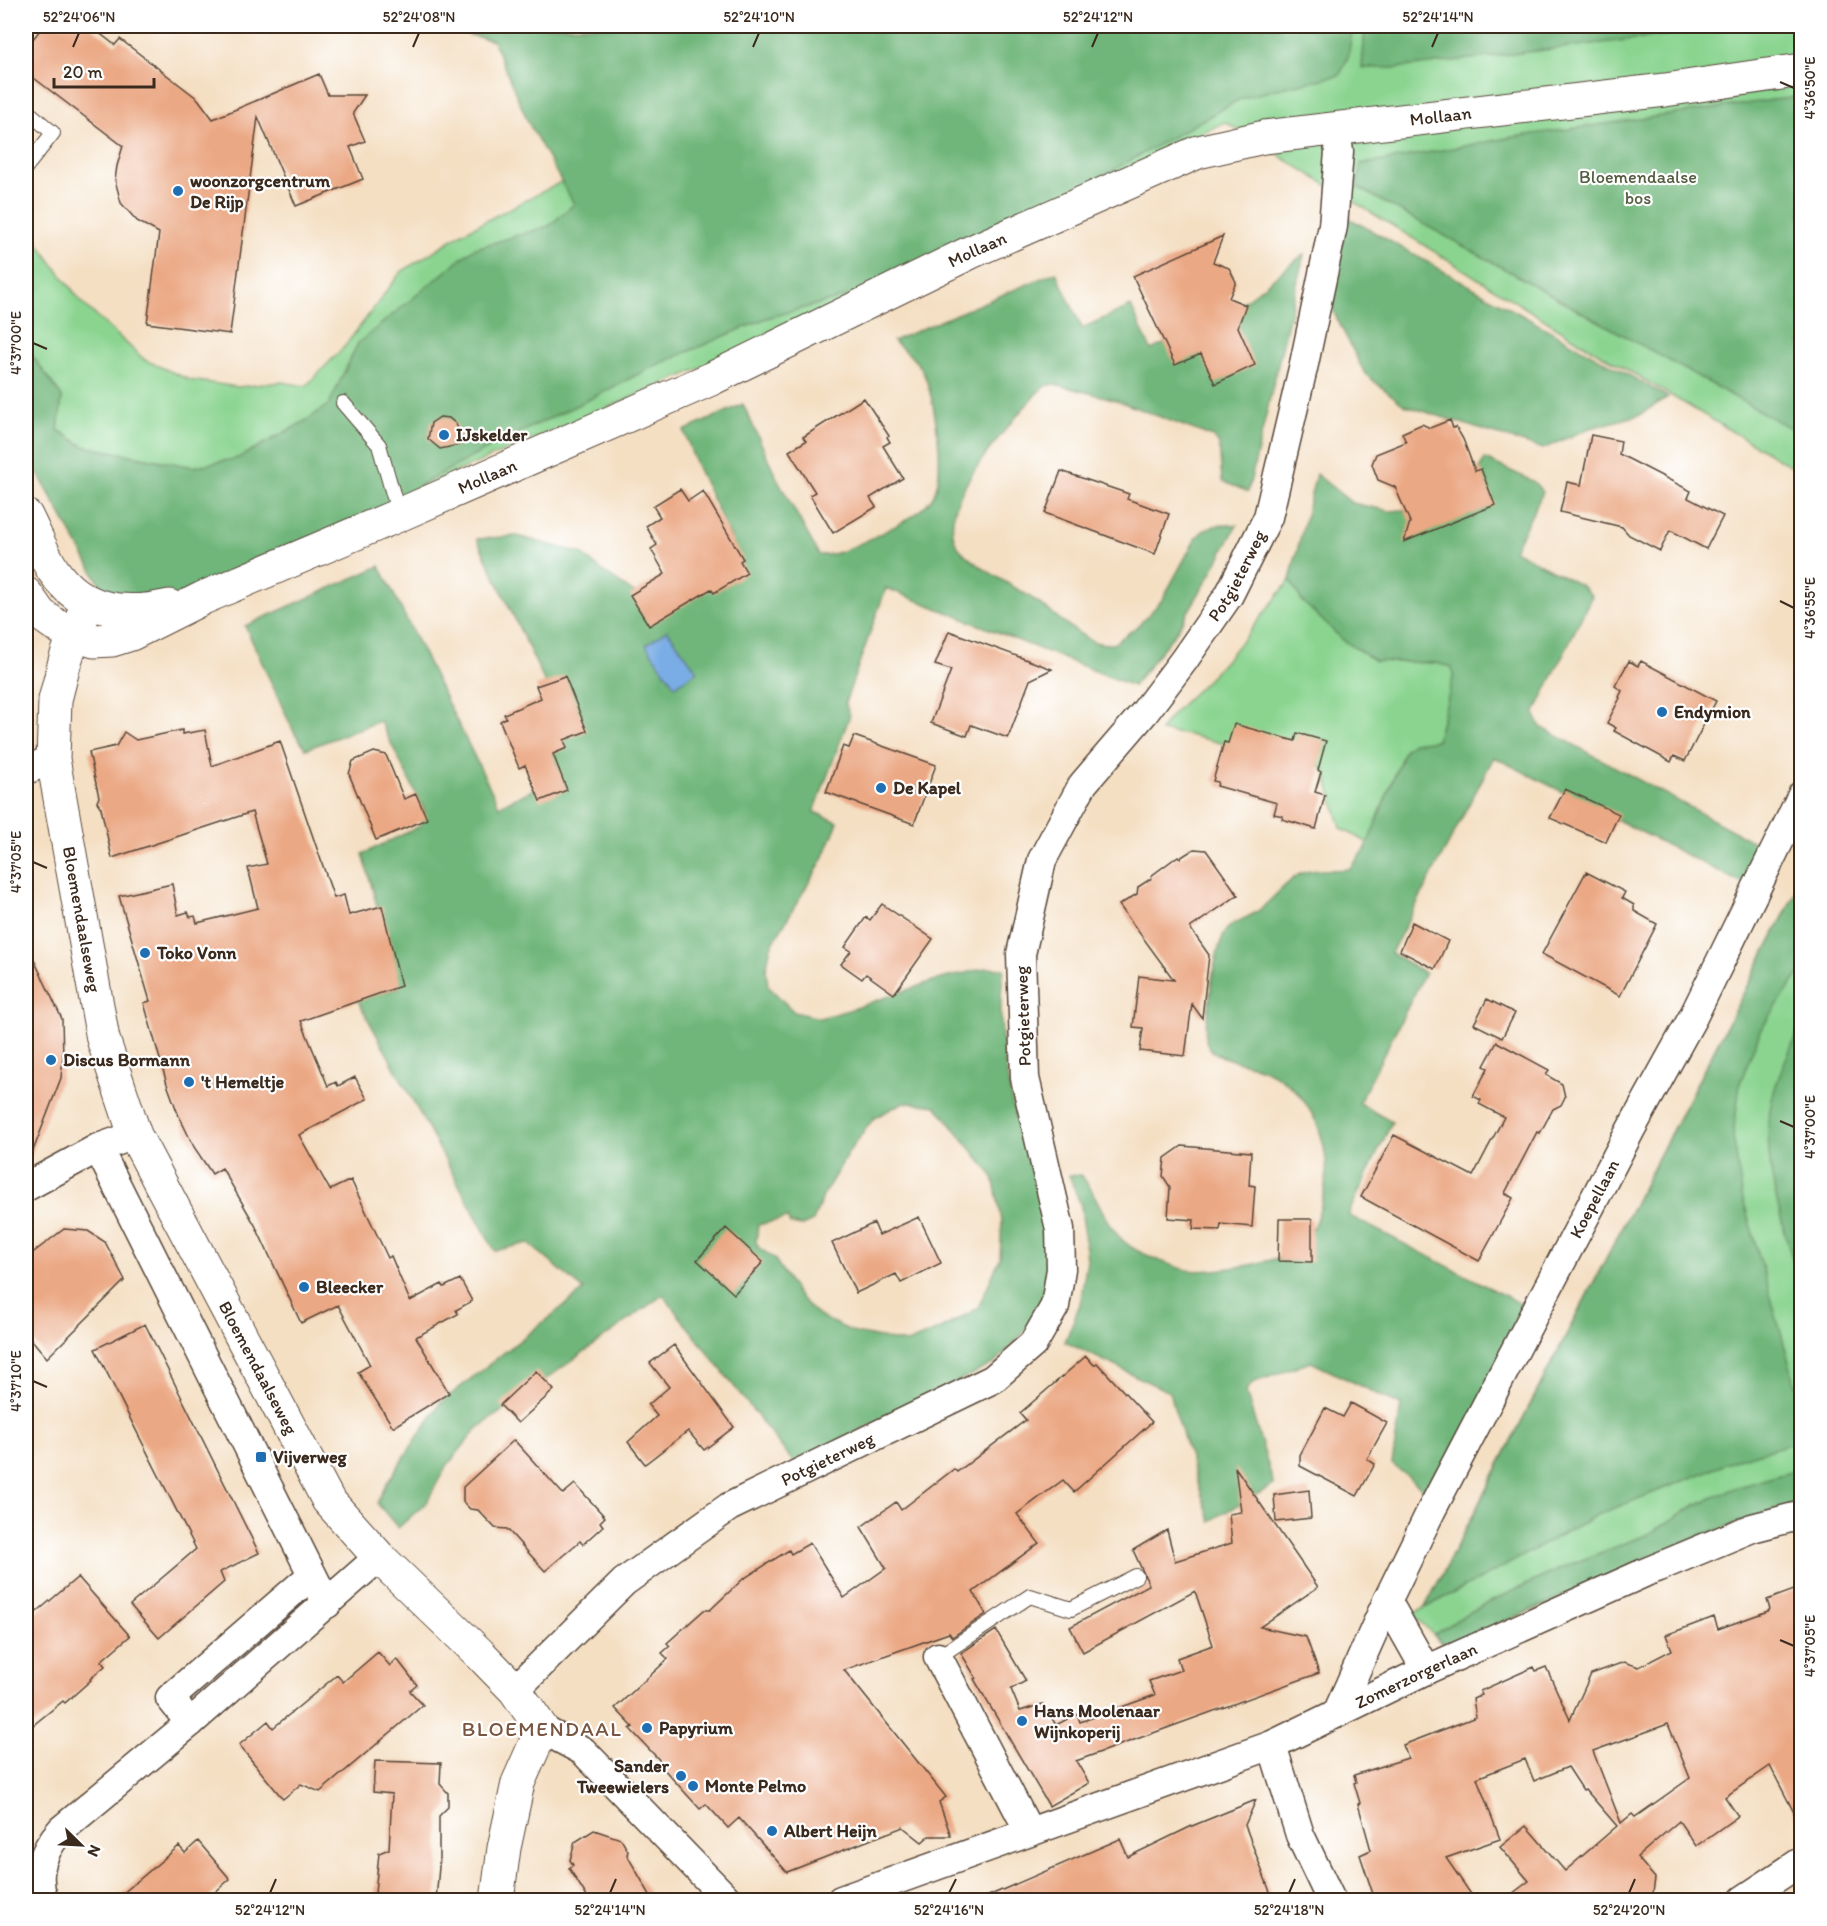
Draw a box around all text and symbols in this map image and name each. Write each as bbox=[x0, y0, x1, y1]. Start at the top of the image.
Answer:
text: 52°24'06"N bbox=[43, 8, 115, 26]
text: 52°24'08"N bbox=[383, 8, 455, 26]
text: 52°24'10"N bbox=[723, 8, 795, 26]
text: 52°24'12"N bbox=[1063, 8, 1133, 26]
text: 52°24'14"N bbox=[1402, 8, 1474, 26]
scale bar bbox=[54, 51, 154, 89]
text: 4°36'50"E bbox=[1801, 56, 1819, 120]
text: 20 m bbox=[63, 61, 103, 83]
street label: Mollaan bbox=[1409, 102, 1473, 131]
park label: Bloemendaalse bos bbox=[1579, 166, 1697, 209]
place label: woonzorgcentrum De Rijp bbox=[190, 170, 331, 213]
marker: woonzorgcentrum De Rijp bbox=[171, 184, 185, 198]
street label: Mollaan bbox=[944, 227, 1010, 273]
text: 4°37'00"E bbox=[7, 311, 25, 375]
place label: IJskelder bbox=[456, 424, 529, 446]
marker: IJskelder bbox=[437, 428, 451, 442]
street label: Mollaan bbox=[455, 454, 520, 499]
street label: Potgieterweg bbox=[1203, 526, 1271, 626]
text: 4°36'55"E bbox=[1801, 577, 1819, 639]
place label: Endymion bbox=[1674, 701, 1751, 723]
marker: Endymion bbox=[1655, 705, 1669, 719]
place label: De Kapel bbox=[893, 777, 962, 799]
marker: De Kapel bbox=[874, 781, 888, 795]
text: 4°37'05"E bbox=[7, 831, 25, 893]
street label: Bloemendaalseweg bbox=[58, 845, 106, 995]
place label: Toko Vonn bbox=[156, 942, 237, 964]
marker: Toko Vonn bbox=[138, 946, 152, 960]
street label: Potgieterweg bbox=[1010, 965, 1036, 1067]
place label: Discus Bormann bbox=[63, 1049, 191, 1071]
marker: Discus Bormann bbox=[44, 1053, 58, 1067]
place label: 't Hemeltje bbox=[201, 1071, 285, 1093]
marker: 't Hemeltje bbox=[182, 1075, 196, 1089]
text: 4°37'00"E bbox=[1801, 1095, 1819, 1159]
street label: Koepellaan bbox=[1565, 1156, 1624, 1242]
place label: Bleecker bbox=[316, 1276, 384, 1298]
marker: Bleecker bbox=[297, 1280, 311, 1294]
street label: Bloemendaalseweg bbox=[214, 1297, 303, 1439]
text: 4°37'10"E bbox=[7, 1350, 25, 1412]
street label: Potgieterweg bbox=[777, 1427, 878, 1491]
place label: Vijverweg bbox=[273, 1446, 348, 1468]
marker: Vijverweg bbox=[254, 1450, 268, 1464]
text: 4°37'05"E bbox=[1801, 1615, 1819, 1677]
street label: Zomerzorgerlaan bbox=[1351, 1637, 1481, 1714]
place label: Hans Moolenaar Wijnkoperij bbox=[1034, 1700, 1161, 1743]
marker: Hans Moolenaar Wijnkoperij bbox=[1015, 1714, 1029, 1728]
district label: BLOEMENDAAL bbox=[462, 1716, 622, 1741]
place label: Papyrium bbox=[659, 1717, 734, 1739]
marker: Papyrium bbox=[640, 1721, 654, 1735]
place label: Sander Tweewielers bbox=[576, 1755, 670, 1798]
marker: Sander Tweewielers bbox=[674, 1769, 688, 1783]
place label: Monte Pelmo bbox=[705, 1775, 806, 1797]
marker: Monte Pelmo bbox=[686, 1779, 700, 1793]
north arrow bbox=[51, 1815, 111, 1875]
place label: Albert Heijn bbox=[783, 1820, 878, 1842]
marker: Albert Heijn bbox=[765, 1824, 779, 1838]
text: N bbox=[83, 1842, 105, 1860]
text: 52°24'12"N bbox=[235, 1901, 305, 1919]
text: 52°24'14"N bbox=[574, 1901, 646, 1919]
text: 52°24'16"N bbox=[914, 1901, 984, 1919]
text: 52°24'18"N bbox=[1254, 1901, 1324, 1919]
text: 52°24'20"N bbox=[1593, 1901, 1665, 1919]

